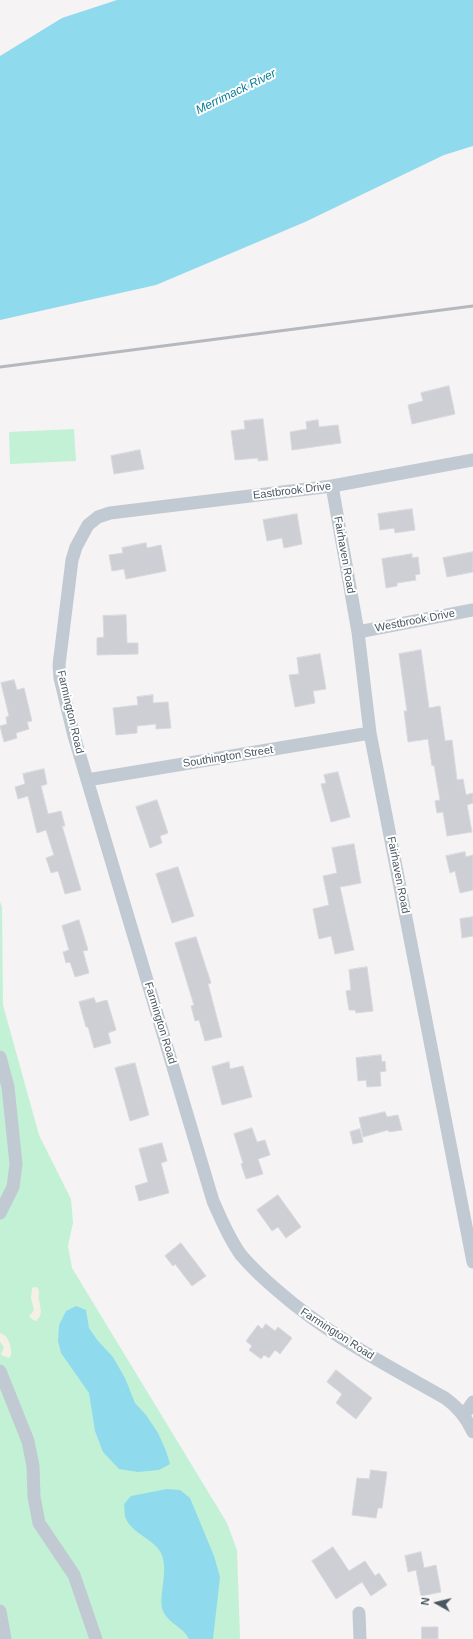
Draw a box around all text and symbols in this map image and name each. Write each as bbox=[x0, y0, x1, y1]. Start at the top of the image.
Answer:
water label: Merrimack River bbox=[194, 66, 278, 118]
street label: Eastbrook Drive bbox=[252, 480, 332, 502]
street label: Fairhaven Road bbox=[331, 515, 357, 595]
street label: Westbrook Drive bbox=[374, 607, 456, 635]
street label: Farmington Road bbox=[54, 669, 86, 755]
street label: Southington Street bbox=[182, 743, 274, 771]
street label: Fairhaven Road bbox=[384, 835, 412, 915]
street label: Farmington Road bbox=[141, 980, 179, 1066]
street label: Farmington Road bbox=[298, 1305, 376, 1363]
north arrow bbox=[417, 1583, 457, 1623]
text: N bbox=[419, 1597, 432, 1606]

